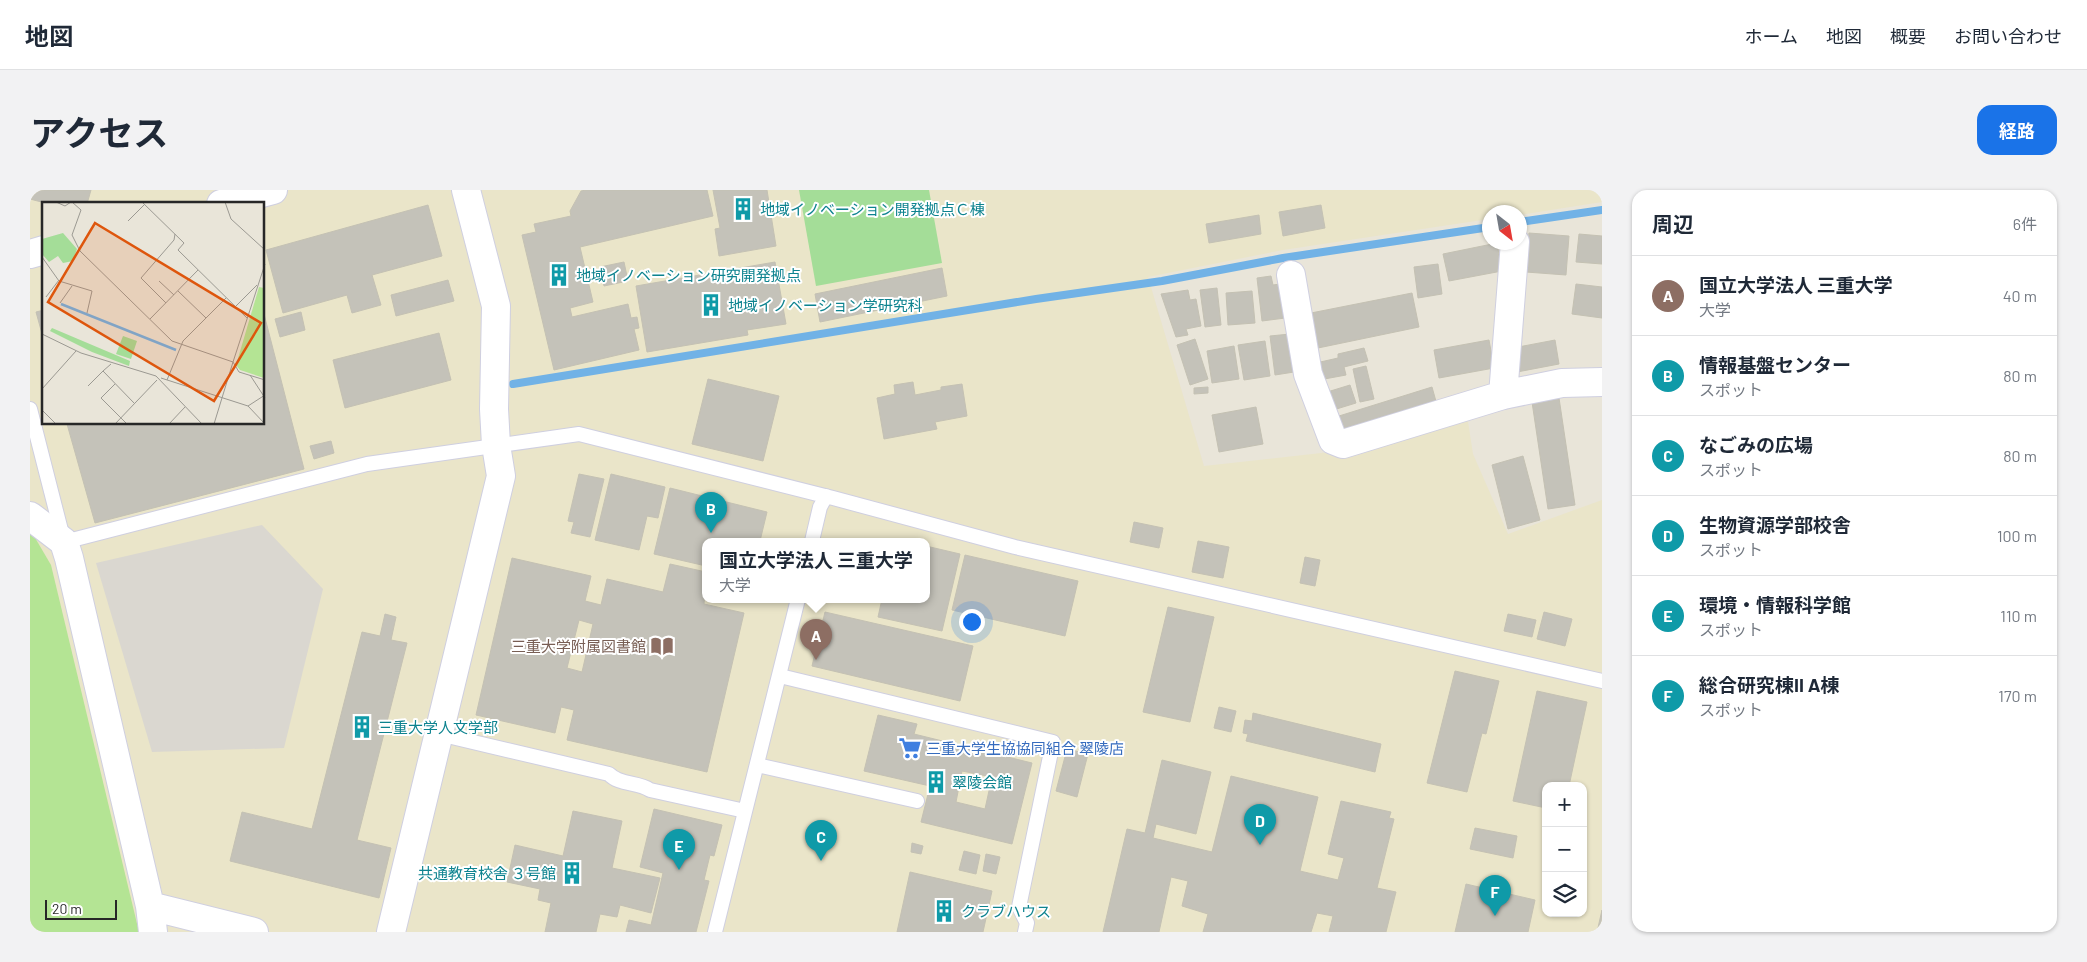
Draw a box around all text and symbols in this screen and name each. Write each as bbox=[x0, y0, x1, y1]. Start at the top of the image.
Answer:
text: 地図 bbox=[25, 21, 73, 50]
text: ホーム bbox=[1745, 25, 1798, 47]
text: 地図 bbox=[1826, 25, 1862, 47]
text: 概要 bbox=[1890, 25, 1926, 47]
text: お問い合わせ bbox=[1954, 25, 2062, 47]
button: 経路 bbox=[1977, 105, 2057, 155]
text: アクセス bbox=[30, 111, 168, 153]
building icon: 地域イノベーション開発拠点Ｃ棟 bbox=[730, 196, 756, 222]
place label: 地域イノベーション開発拠点Ｃ棟 bbox=[760, 200, 985, 218]
inset map bbox=[42, 202, 265, 425]
north arrow bbox=[1482, 205, 1527, 250]
text: 周辺 bbox=[1652, 211, 1694, 236]
text: 6件 bbox=[2013, 214, 2037, 233]
building icon: 地域イノベーション研究開発拠点 bbox=[546, 262, 572, 288]
place label: 地域イノベーション研究開発拠点 bbox=[576, 266, 801, 284]
text: 国立大学法人 三重大学 bbox=[1699, 273, 1893, 296]
text: A bbox=[1663, 286, 1673, 305]
text: 40 m bbox=[2003, 286, 2037, 305]
building icon: 地域イノベーション学研究科 bbox=[698, 292, 724, 318]
place label: 地域イノベーション学研究科 bbox=[728, 296, 923, 314]
text: 大学 bbox=[1699, 300, 1731, 319]
text: 情報基盤センター bbox=[1699, 353, 1851, 376]
text: B bbox=[1663, 366, 1673, 385]
text: 80 m bbox=[2003, 366, 2037, 385]
text: スポット bbox=[1699, 380, 1763, 399]
text: なごみの広場 bbox=[1699, 433, 1813, 456]
text: C bbox=[1663, 446, 1673, 465]
text: 80 m bbox=[2003, 446, 2037, 465]
text: スポット bbox=[1699, 460, 1763, 479]
pin: B bbox=[695, 492, 727, 533]
text: 生物資源学部校舎 bbox=[1699, 513, 1851, 536]
text: D bbox=[1663, 526, 1673, 545]
text: 100 m bbox=[1997, 526, 2037, 545]
popup bbox=[702, 538, 930, 603]
text: スポット bbox=[1699, 540, 1763, 559]
text: 国立大学法人 三重大学 bbox=[719, 548, 913, 571]
text: 大学 bbox=[719, 575, 751, 594]
text: 環境・情報科学館 bbox=[1699, 593, 1851, 616]
text: E bbox=[1663, 606, 1673, 625]
text: 110 m bbox=[2000, 606, 2037, 625]
your location bbox=[959, 609, 985, 635]
pin: A bbox=[800, 619, 832, 660]
text: スポット bbox=[1699, 620, 1763, 639]
library icon: 三重大学附属図書館 bbox=[649, 633, 675, 659]
place label: 三重大学附属図書館 bbox=[511, 637, 646, 655]
text: 総合研究棟II A棟 bbox=[1699, 673, 1840, 696]
text: F bbox=[1664, 686, 1672, 705]
text: 170 m bbox=[1998, 686, 2037, 705]
text: スポット bbox=[1699, 700, 1763, 719]
building icon: 三重大学人文学部 bbox=[349, 714, 375, 740]
place label: 三重大学人文学部 bbox=[378, 718, 498, 736]
supermarket icon: 三重大学生協協同組合 翠陵店 bbox=[897, 735, 923, 761]
place label: 三重大学生協協同組合 翠陵店 bbox=[926, 739, 1124, 757]
building icon: 翠陵会館 bbox=[923, 769, 949, 795]
place label: 翠陵会館 bbox=[952, 773, 1012, 791]
map controls bbox=[1542, 782, 1587, 917]
button: + bbox=[1542, 782, 1587, 827]
pin: D bbox=[1244, 804, 1276, 845]
pin: C bbox=[805, 820, 837, 861]
button: − bbox=[1542, 827, 1587, 872]
pin: E bbox=[663, 829, 695, 870]
building icon: 共通教育校舎 ３号館 bbox=[559, 860, 585, 886]
place label: 共通教育校舎 ３号館 bbox=[418, 864, 556, 882]
button: layers bbox=[1542, 872, 1587, 917]
pin: F bbox=[1479, 875, 1511, 916]
scale bar bbox=[45, 897, 118, 920]
building icon: クラブハウス bbox=[931, 898, 957, 924]
text: 20 m bbox=[52, 900, 82, 917]
place label: クラブハウス bbox=[961, 902, 1051, 920]

